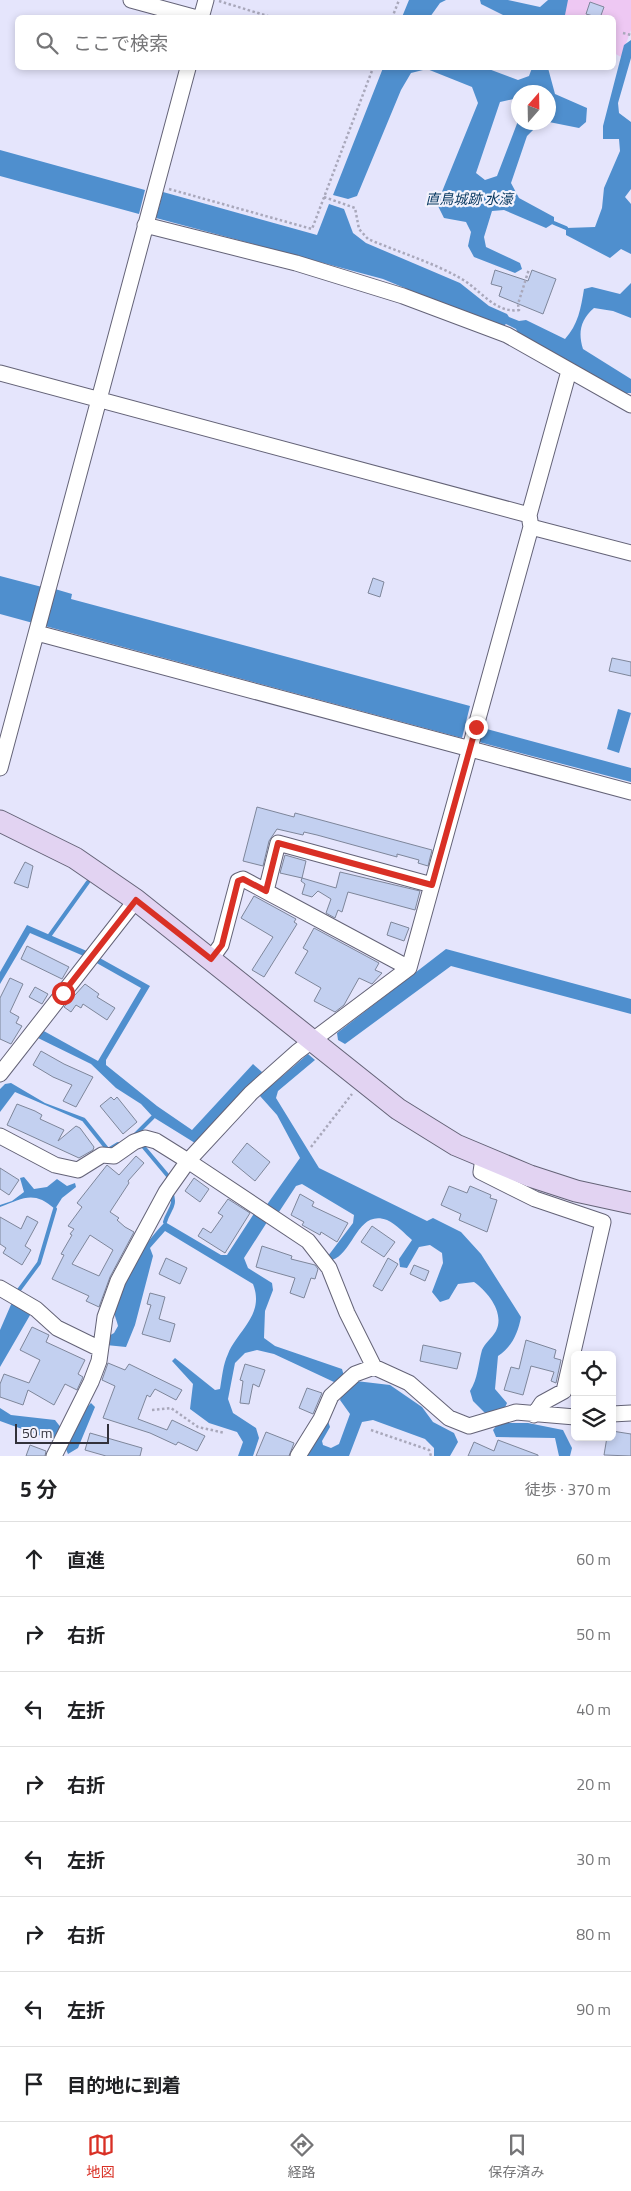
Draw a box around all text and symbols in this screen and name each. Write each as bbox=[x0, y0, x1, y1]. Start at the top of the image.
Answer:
search box bbox=[15, 15, 616, 70]
text: ここで検索 bbox=[73, 28, 168, 57]
icon: search bbox=[33, 29, 61, 57]
north arrow bbox=[511, 85, 556, 130]
water label: 直鳥城跡 水濠 bbox=[425, 188, 515, 209]
route end bbox=[465, 716, 488, 739]
route start bbox=[52, 982, 75, 1005]
map controls bbox=[571, 1351, 616, 1441]
button: locate bbox=[571, 1351, 616, 1396]
button: layers bbox=[571, 1396, 616, 1441]
scale bar bbox=[15, 1421, 109, 1444]
text: 50 m bbox=[22, 1422, 52, 1443]
text: 5 分 bbox=[20, 1473, 57, 1505]
text: 徒歩 · 370 m bbox=[525, 1477, 611, 1501]
icon: ahead bbox=[20, 1545, 48, 1573]
text: 直進 bbox=[67, 1545, 105, 1574]
text: 60 m bbox=[576, 1547, 611, 1571]
icon: right bbox=[20, 1620, 48, 1648]
text: 右折 bbox=[67, 1620, 105, 1649]
text: 50 m bbox=[576, 1622, 611, 1646]
icon: left bbox=[20, 1695, 48, 1723]
text: 左折 bbox=[67, 1695, 105, 1724]
text: 40 m bbox=[576, 1697, 611, 1721]
icon: right bbox=[20, 1770, 48, 1798]
text: 右折 bbox=[67, 1770, 105, 1799]
text: 20 m bbox=[576, 1772, 611, 1796]
icon: left bbox=[20, 1845, 48, 1873]
text: 左折 bbox=[67, 1845, 105, 1874]
text: 30 m bbox=[576, 1847, 611, 1871]
icon: right bbox=[20, 1920, 48, 1948]
text: 右折 bbox=[67, 1920, 105, 1949]
text: 80 m bbox=[576, 1922, 611, 1946]
icon: left bbox=[20, 1995, 48, 2023]
text: 左折 bbox=[67, 1995, 105, 2024]
text: 90 m bbox=[576, 1997, 611, 2021]
icon: arrive bbox=[20, 2070, 48, 2098]
text: 目的地に到着 bbox=[67, 2070, 181, 2099]
tab: 地図 bbox=[87, 2131, 115, 2182]
tab: 経路 bbox=[288, 2131, 316, 2182]
tab: 保存済み bbox=[489, 2131, 545, 2182]

